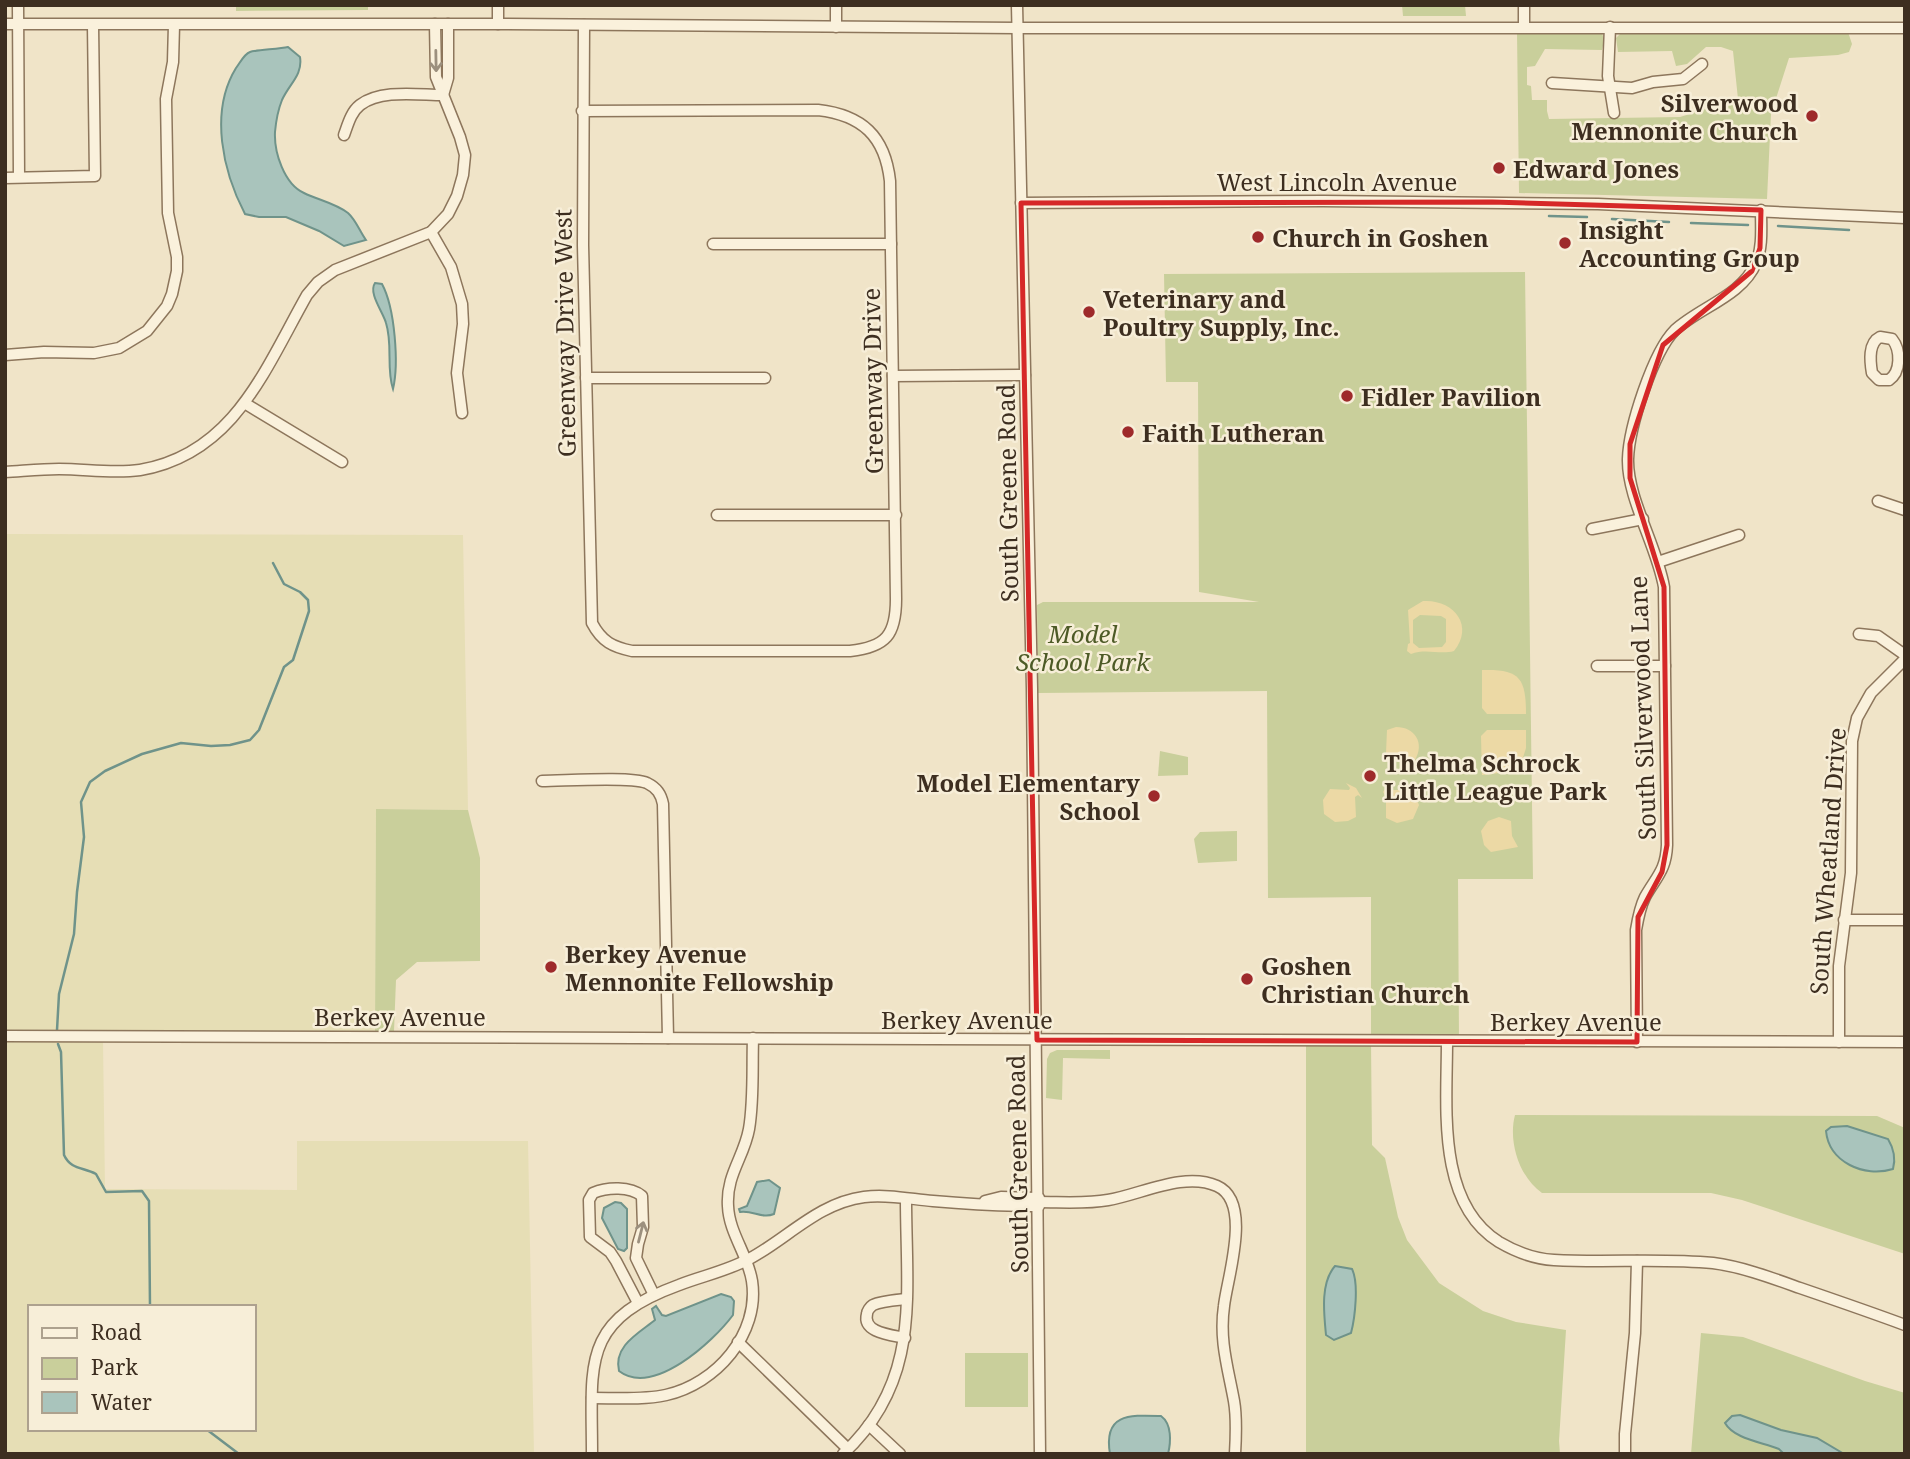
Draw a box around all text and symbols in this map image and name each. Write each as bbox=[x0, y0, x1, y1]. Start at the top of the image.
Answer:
one-way arrow bbox=[429, 49, 442, 72]
place label: Silverwood Mennonite Church bbox=[1571, 86, 1798, 147]
marker: Silverwood Mennonite Church bbox=[1804, 108, 1820, 124]
place label: Edward Jones bbox=[1513, 152, 1679, 185]
marker: Edward Jones bbox=[1491, 160, 1507, 176]
street label: West Lincoln Avenue bbox=[1217, 165, 1457, 198]
street label: Greenway Drive West bbox=[545, 209, 583, 457]
place label: Insight Accounting Group bbox=[1579, 213, 1800, 274]
place label: Church in Goshen bbox=[1272, 221, 1489, 254]
marker: Church in Goshen bbox=[1250, 229, 1266, 245]
marker: Insight Accounting Group bbox=[1557, 235, 1573, 251]
place label: Veterinary and Poultry Supply, Inc. bbox=[1103, 282, 1340, 343]
street label: Greenway Drive bbox=[854, 288, 890, 474]
marker: Veterinary and Poultry Supply, Inc. bbox=[1081, 304, 1097, 320]
place label: Fidler Pavilion bbox=[1361, 380, 1541, 413]
street label: South Greene Road bbox=[989, 383, 1025, 603]
marker: Fidler Pavilion bbox=[1339, 388, 1355, 404]
place label: Faith Lutheran bbox=[1142, 416, 1324, 449]
marker: Faith Lutheran bbox=[1120, 424, 1136, 440]
street label: South Silverwood Lane bbox=[1621, 575, 1663, 841]
park label: Model School Park bbox=[1016, 617, 1151, 678]
street label: South Wheatland Drive bbox=[1801, 726, 1853, 996]
place label: Thelma Schrock Little League Park bbox=[1384, 746, 1608, 807]
place label: Model Elementary School bbox=[917, 766, 1141, 827]
marker: Thelma Schrock Little League Park bbox=[1362, 768, 1378, 784]
marker: Model Elementary School bbox=[1146, 788, 1162, 804]
place label: Berkey Avenue Mennonite Fellowship bbox=[565, 937, 834, 998]
place label: Goshen Christian Church bbox=[1261, 949, 1470, 1010]
marker: Berkey Avenue Mennonite Fellowship bbox=[543, 959, 559, 975]
marker: Goshen Christian Church bbox=[1239, 971, 1255, 987]
street label: Berkey Avenue bbox=[314, 1000, 486, 1033]
street label: Berkey Avenue bbox=[881, 1003, 1053, 1036]
street label: Berkey Avenue bbox=[1490, 1005, 1662, 1038]
street label: South Greene Road bbox=[999, 1054, 1035, 1274]
one-way arrow bbox=[635, 1221, 648, 1243]
legend bbox=[28, 1305, 256, 1431]
text: Road bbox=[91, 1318, 142, 1346]
text: Park bbox=[91, 1353, 138, 1381]
text: Water bbox=[91, 1388, 152, 1416]

